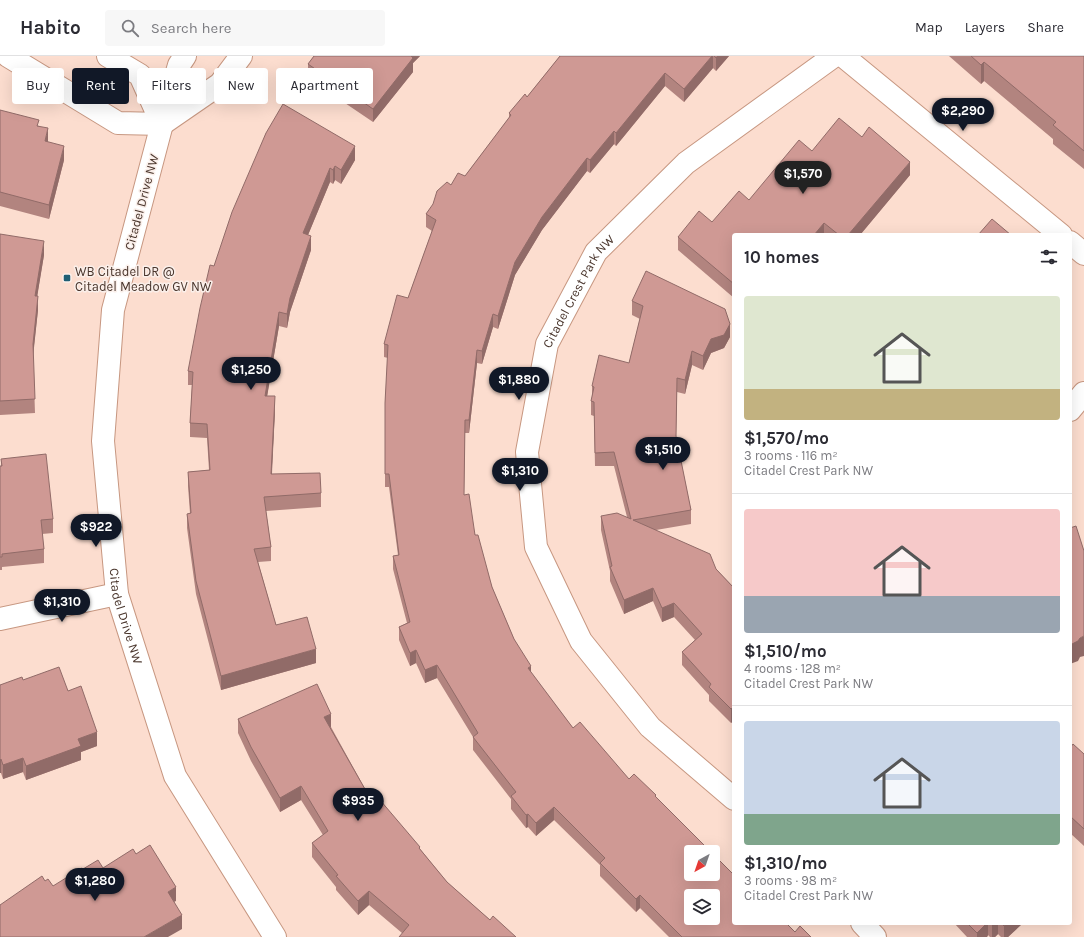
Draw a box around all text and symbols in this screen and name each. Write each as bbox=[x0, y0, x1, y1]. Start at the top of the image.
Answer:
search box bbox=[105, 10, 385, 46]
text: Habito bbox=[20, 17, 81, 39]
icon: search bbox=[119, 17, 141, 39]
text: Search here bbox=[151, 19, 231, 37]
text: Map bbox=[915, 19, 943, 36]
text: Layers bbox=[965, 19, 1005, 36]
text: Share bbox=[1027, 19, 1064, 36]
chip: Buy bbox=[12, 68, 64, 104]
chip: Rent bbox=[72, 68, 129, 104]
chip: Filters bbox=[137, 68, 206, 104]
chip: New bbox=[214, 68, 268, 104]
chip: Apartment bbox=[276, 68, 373, 104]
pin: $2,290 bbox=[930, 98, 996, 132]
text: $2,290 bbox=[941, 103, 985, 118]
street label: Citadel Drive NW bbox=[121, 152, 162, 252]
pin: $1,570 bbox=[770, 161, 836, 195]
text: $1,570 bbox=[783, 166, 823, 181]
street label: Citadel Crest Park NW bbox=[539, 231, 618, 350]
icon: filters bbox=[1038, 246, 1060, 268]
text: 10 homes bbox=[744, 247, 819, 267]
place label: WB Citadel DR @ Citadel Meadow GV NW bbox=[75, 264, 212, 294]
marker: WB Citadel DR @ Citadel Meadow GV NW bbox=[62, 273, 72, 283]
icon: home bbox=[866, 322, 938, 394]
pin: $1,250 bbox=[218, 357, 284, 391]
text: $1,250 bbox=[231, 362, 271, 377]
pin: $1,880 bbox=[486, 367, 552, 401]
text: $1,880 bbox=[498, 372, 540, 387]
text: $1,570/mo bbox=[744, 428, 829, 448]
pin: $1,510 bbox=[630, 437, 696, 471]
text: $1,510 bbox=[644, 442, 682, 457]
text: 3 rooms · 116 m² bbox=[744, 448, 838, 463]
pin: $1,310 bbox=[487, 458, 553, 492]
text: $1,310 bbox=[501, 463, 539, 478]
text: Citadel Crest Park NW bbox=[744, 463, 873, 478]
pin: $922 bbox=[72, 514, 120, 548]
text: $922 bbox=[80, 519, 112, 534]
icon: home bbox=[866, 535, 938, 607]
street label: Citadel Drive NW bbox=[107, 567, 146, 666]
pin: $1,310 bbox=[29, 589, 95, 623]
text: $1,310 bbox=[43, 594, 81, 609]
text: $1,510/mo bbox=[744, 641, 827, 661]
text: 4 rooms · 128 m² bbox=[744, 661, 841, 676]
text: Citadel Crest Park NW bbox=[744, 676, 873, 691]
icon: home bbox=[866, 747, 938, 819]
pin: $935 bbox=[334, 788, 382, 822]
text: $935 bbox=[342, 793, 374, 808]
north arrow bbox=[684, 845, 720, 881]
map controls bbox=[684, 845, 720, 925]
text: $1,310/mo bbox=[744, 853, 827, 873]
pin: $1,280 bbox=[62, 868, 128, 902]
text: $1,280 bbox=[74, 873, 116, 888]
text: 3 rooms · 98 m² bbox=[744, 873, 837, 888]
text: Citadel Crest Park NW bbox=[744, 888, 873, 903]
button: layers bbox=[684, 889, 720, 925]

